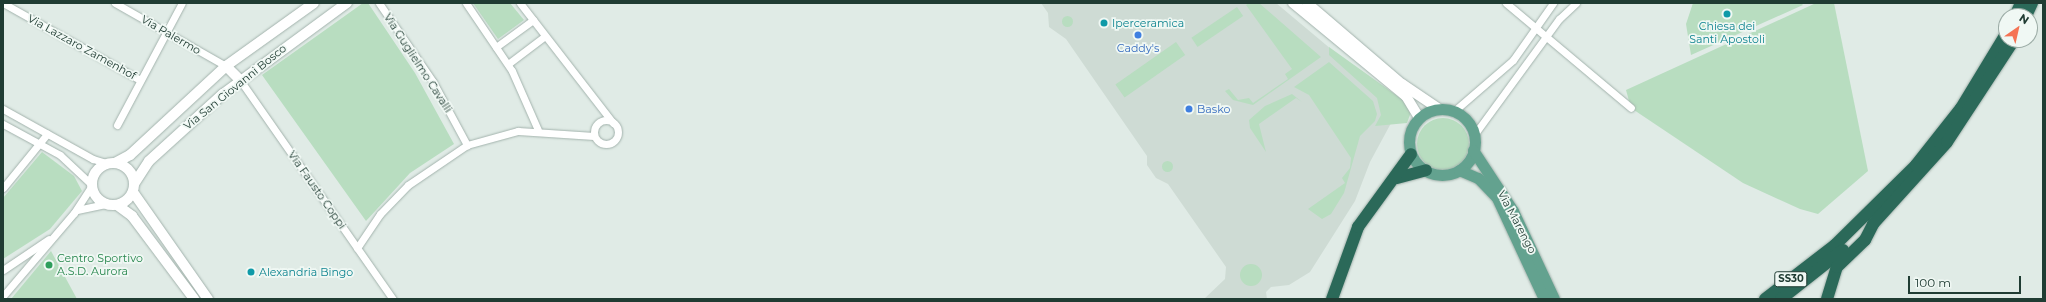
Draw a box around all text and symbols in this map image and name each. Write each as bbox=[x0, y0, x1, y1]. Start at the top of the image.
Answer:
north arrow bbox=[1998, 8, 2038, 48]
marker: Chiesa dei Santi Apostoli bbox=[1722, 9, 1732, 19]
street label: Via Guglielmo Cavalli bbox=[381, 11, 455, 115]
text: N bbox=[2017, 11, 2032, 27]
street label: Via Lazzaro Zamenhof bbox=[25, 12, 139, 82]
street label: Via Palermo bbox=[139, 13, 203, 57]
place label: Iperceramica bbox=[1112, 16, 1184, 30]
marker: Iperceramica bbox=[1099, 18, 1109, 28]
place label: Chiesa dei Santi Apostoli bbox=[1689, 20, 1765, 46]
marker: Caddy's bbox=[1133, 30, 1143, 40]
place label: Caddy's bbox=[1117, 41, 1159, 55]
street label: Via San Giovanni Bosco bbox=[181, 42, 289, 132]
place label: Basko bbox=[1197, 102, 1230, 116]
marker: Basko bbox=[1184, 104, 1194, 114]
street label: Via Fausto Coppi bbox=[285, 148, 349, 232]
street label: Via Marengo bbox=[1495, 188, 1539, 256]
place label: Centro Sportivo A.S.D. Aurora bbox=[57, 252, 143, 278]
marker: Centro Sportivo A.S.D. Aurora bbox=[44, 260, 54, 270]
place label: Alexandria Bingo bbox=[259, 265, 353, 279]
marker: Alexandria Bingo bbox=[246, 267, 256, 277]
scale bar bbox=[1910, 268, 2023, 294]
road number: SS30 bbox=[1774, 271, 1808, 287]
text: 100 m bbox=[1915, 275, 1951, 290]

